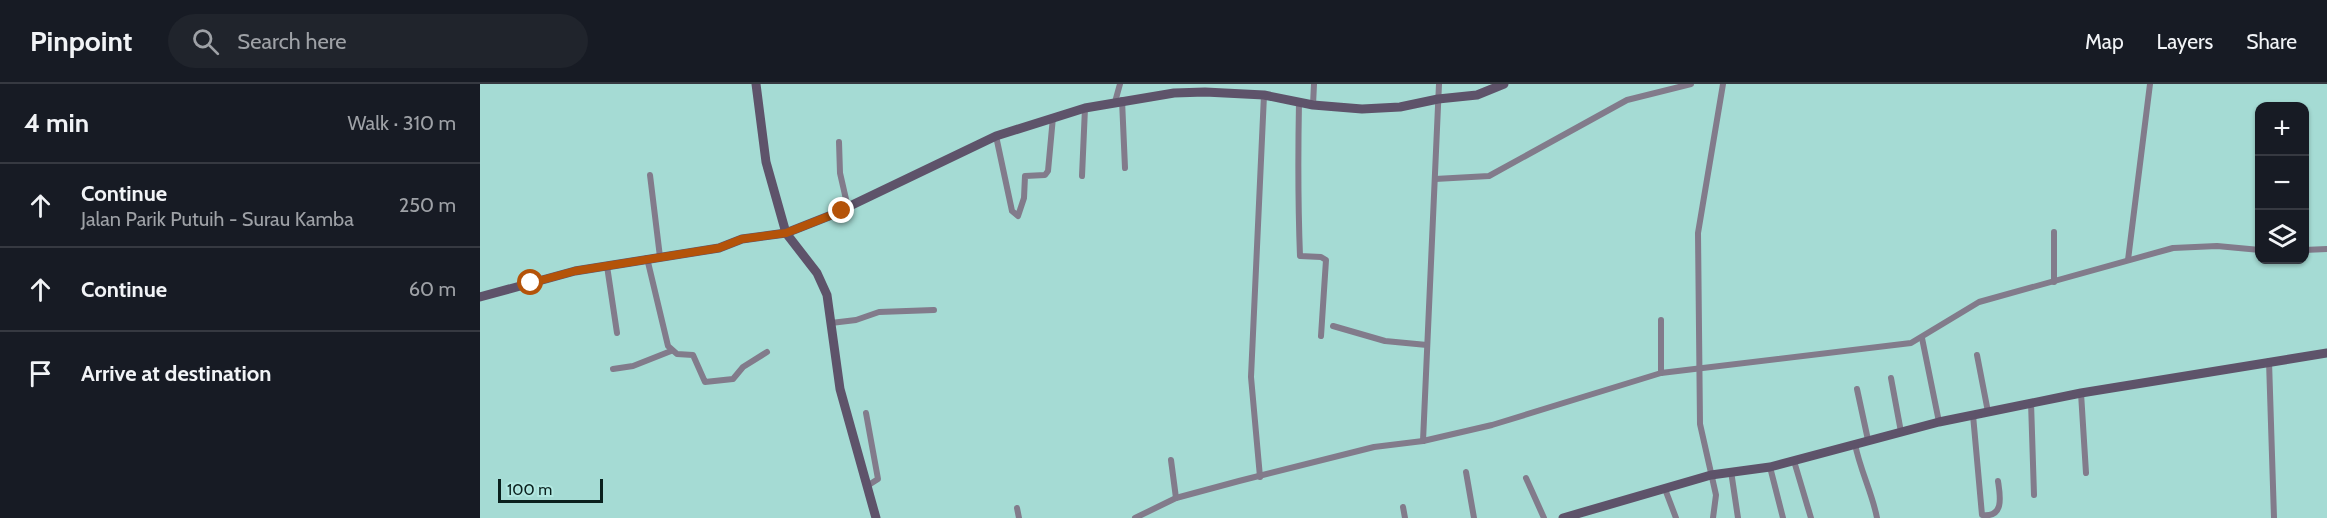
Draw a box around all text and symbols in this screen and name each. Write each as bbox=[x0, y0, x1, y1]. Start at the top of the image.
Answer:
search box bbox=[168, 14, 588, 68]
text: Pinpoint bbox=[30, 24, 132, 58]
icon: search bbox=[189, 25, 222, 58]
text: Search here bbox=[237, 28, 347, 55]
text: Map bbox=[2085, 29, 2124, 54]
text: Layers bbox=[2157, 29, 2213, 54]
text: Share bbox=[2246, 29, 2297, 54]
map controls bbox=[2255, 102, 2309, 264]
button: + bbox=[2255, 102, 2309, 156]
text: 4 min bbox=[24, 107, 89, 139]
text: Walk · 310 m bbox=[348, 111, 456, 135]
button: − bbox=[2255, 156, 2309, 210]
text: Continue bbox=[81, 180, 167, 207]
icon: ahead bbox=[24, 189, 57, 222]
text: 250 m bbox=[399, 193, 456, 217]
route end bbox=[828, 197, 854, 223]
text: Jalan Parik Putuih - Surau Kamba bbox=[81, 207, 354, 231]
button: layers bbox=[2255, 210, 2309, 264]
route start bbox=[517, 269, 543, 295]
icon: ahead bbox=[24, 273, 57, 306]
text: Continue bbox=[81, 276, 167, 303]
text: 60 m bbox=[409, 277, 456, 301]
icon: arrive bbox=[24, 357, 57, 390]
text: Arrive at destination bbox=[81, 360, 271, 387]
scale bar bbox=[498, 476, 603, 504]
text: 100 m bbox=[507, 480, 552, 499]

